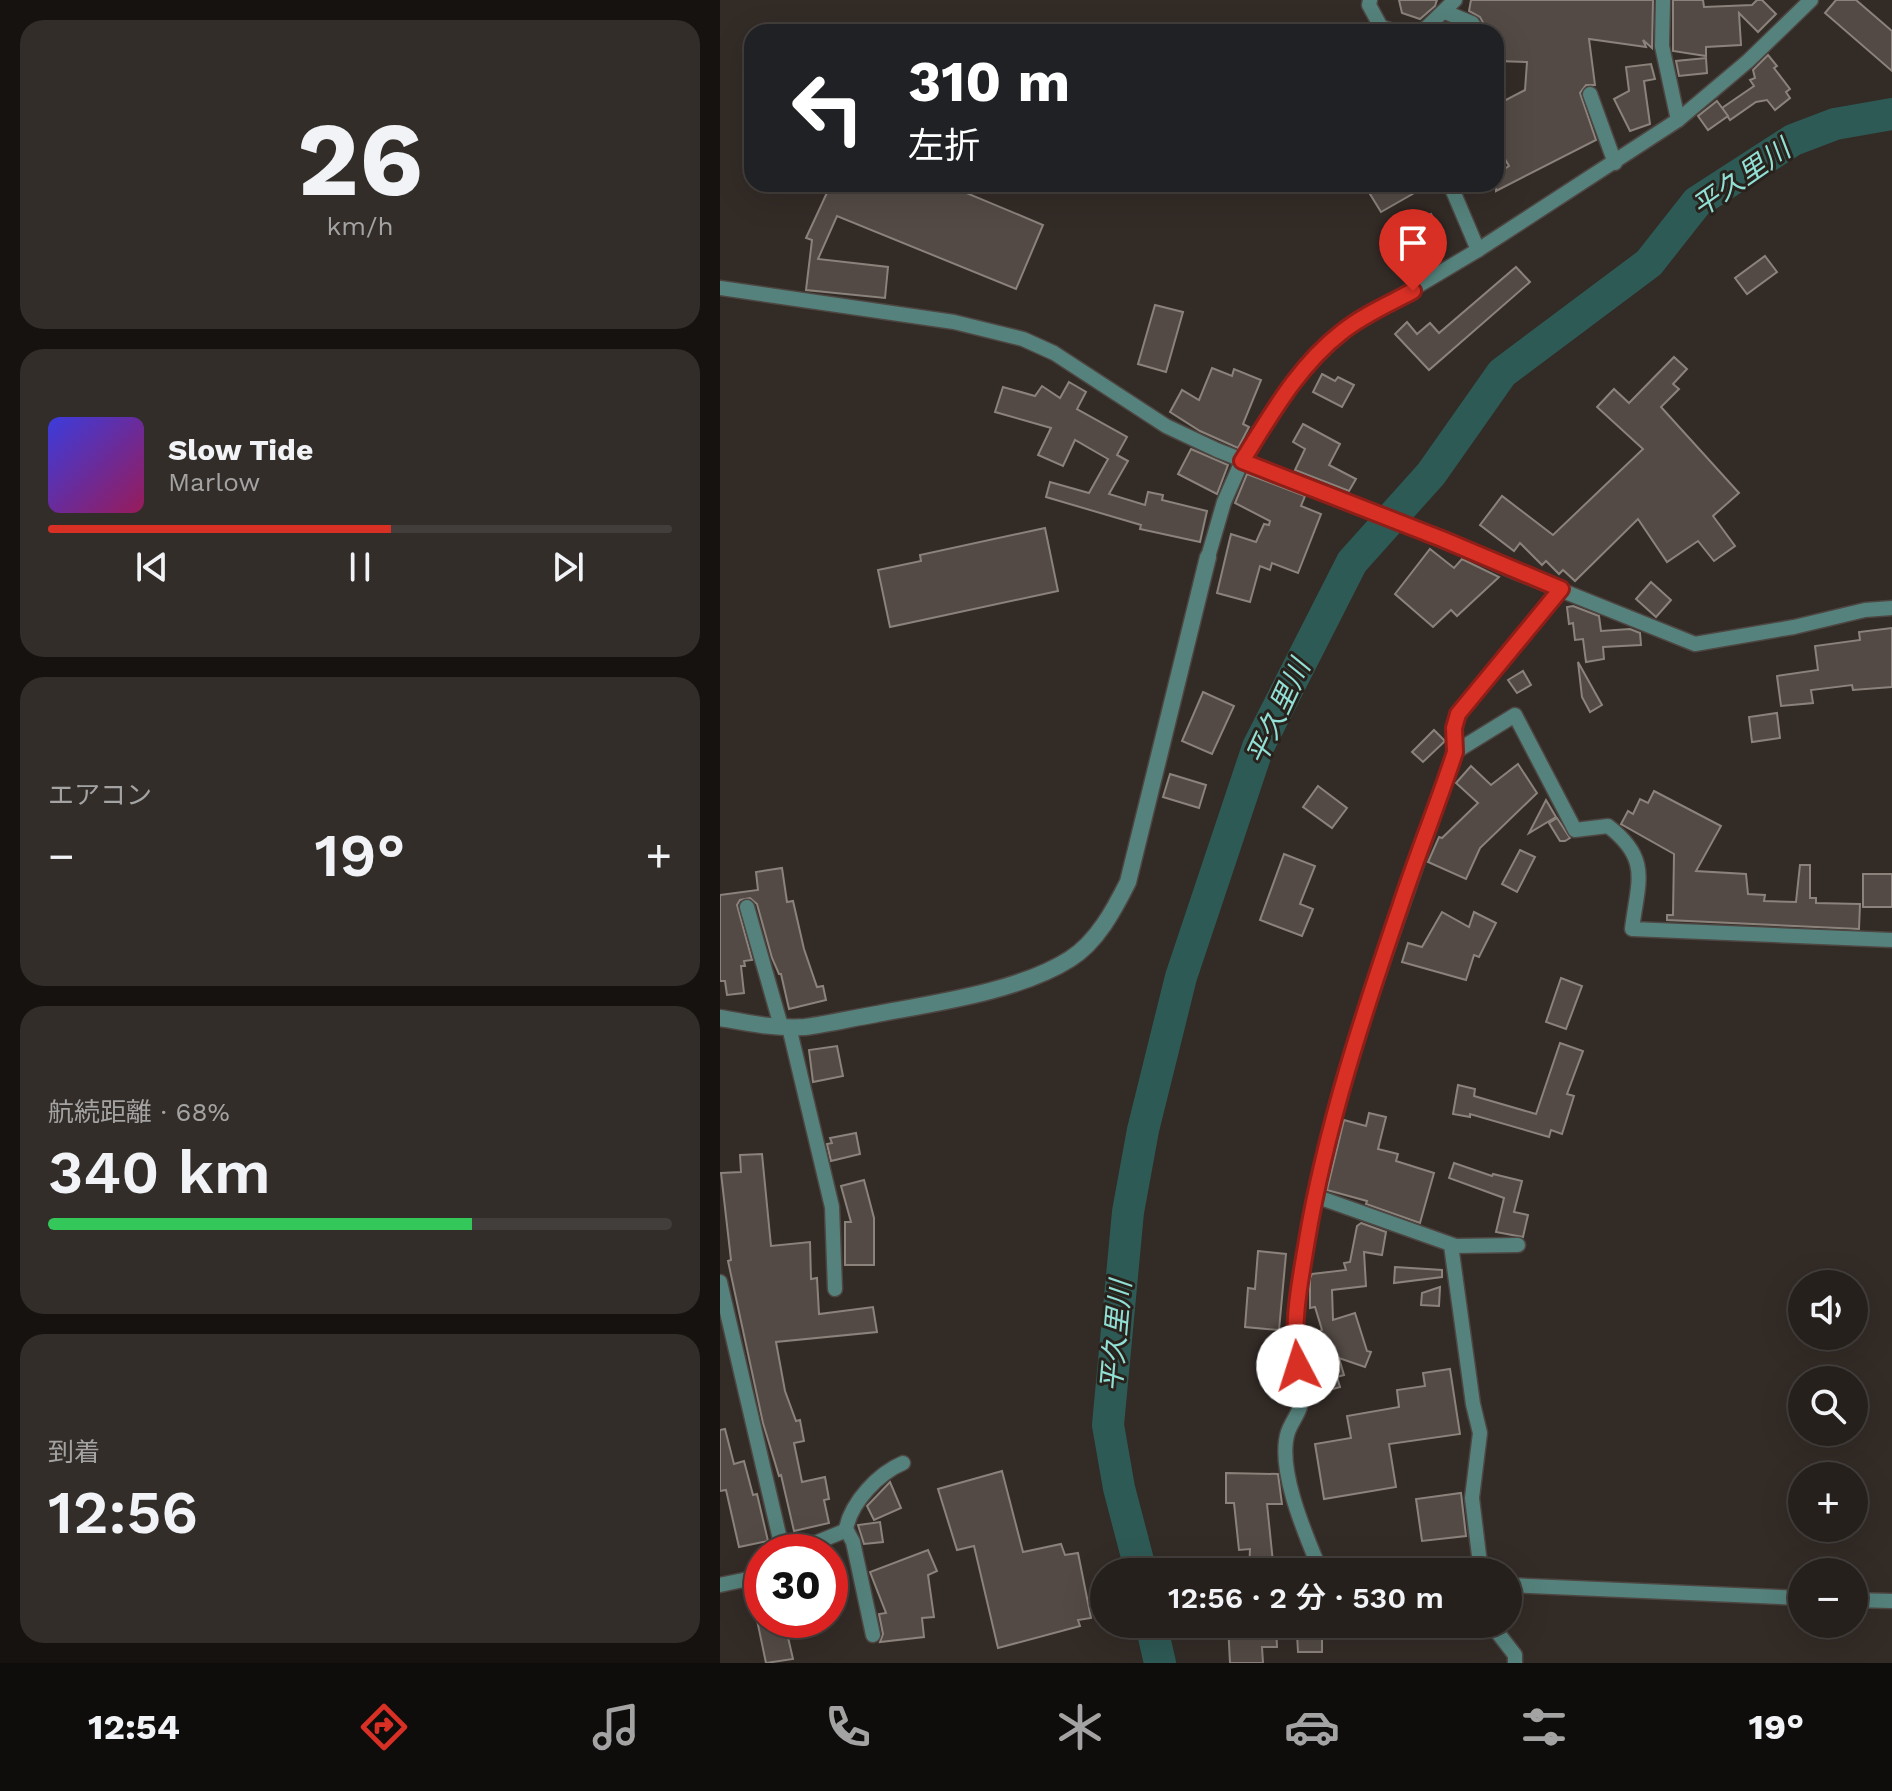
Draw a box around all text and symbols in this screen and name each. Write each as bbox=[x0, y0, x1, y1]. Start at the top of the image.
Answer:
text: 310 m bbox=[908, 49, 1070, 115]
icon: left bbox=[776, 56, 880, 160]
text: 26 bbox=[297, 98, 423, 220]
text: 左折 bbox=[908, 125, 980, 167]
water label: 平久里川 bbox=[1686, 131, 1799, 224]
pin bbox=[1379, 209, 1447, 291]
text: km/h bbox=[327, 211, 393, 241]
icon: arrive bbox=[1391, 221, 1435, 265]
text: Slow Tide bbox=[168, 432, 313, 467]
text: Marlow bbox=[168, 467, 260, 497]
icon: previous bbox=[130, 545, 174, 589]
icon: pause bbox=[338, 545, 382, 589]
icon: next bbox=[546, 545, 590, 589]
water label: 平久里川 bbox=[1239, 652, 1318, 770]
text: エアコン bbox=[48, 780, 152, 810]
text: 19° bbox=[315, 820, 405, 891]
text: − bbox=[48, 830, 75, 882]
text: + bbox=[645, 830, 672, 882]
text: 航続距離 · 68% bbox=[48, 1097, 230, 1127]
text: 340 km bbox=[48, 1137, 271, 1208]
map controls bbox=[1788, 1270, 1868, 1638]
button: sound bbox=[1788, 1270, 1868, 1350]
water label: 平久里川 bbox=[1095, 1276, 1138, 1393]
position arrow bbox=[1256, 1324, 1340, 1408]
button: search bbox=[1788, 1366, 1868, 1446]
text: 到着 bbox=[48, 1437, 100, 1467]
button: + bbox=[1788, 1462, 1868, 1542]
text: 12:56 bbox=[48, 1477, 198, 1548]
speed limit sign: 30 bbox=[744, 1534, 848, 1638]
button: − bbox=[1788, 1558, 1868, 1638]
text: 12:56 · 2 分 · 530 m bbox=[1168, 1580, 1444, 1615]
icon: directions bbox=[356, 1699, 412, 1755]
icon: music bbox=[588, 1699, 644, 1755]
icon: phone bbox=[820, 1699, 876, 1755]
icon: climate bbox=[1052, 1699, 1108, 1755]
icon: car bbox=[1284, 1699, 1340, 1755]
icon: filters bbox=[1516, 1699, 1572, 1755]
text: 12:54 bbox=[88, 1706, 180, 1748]
text: 19° bbox=[1748, 1706, 1804, 1748]

